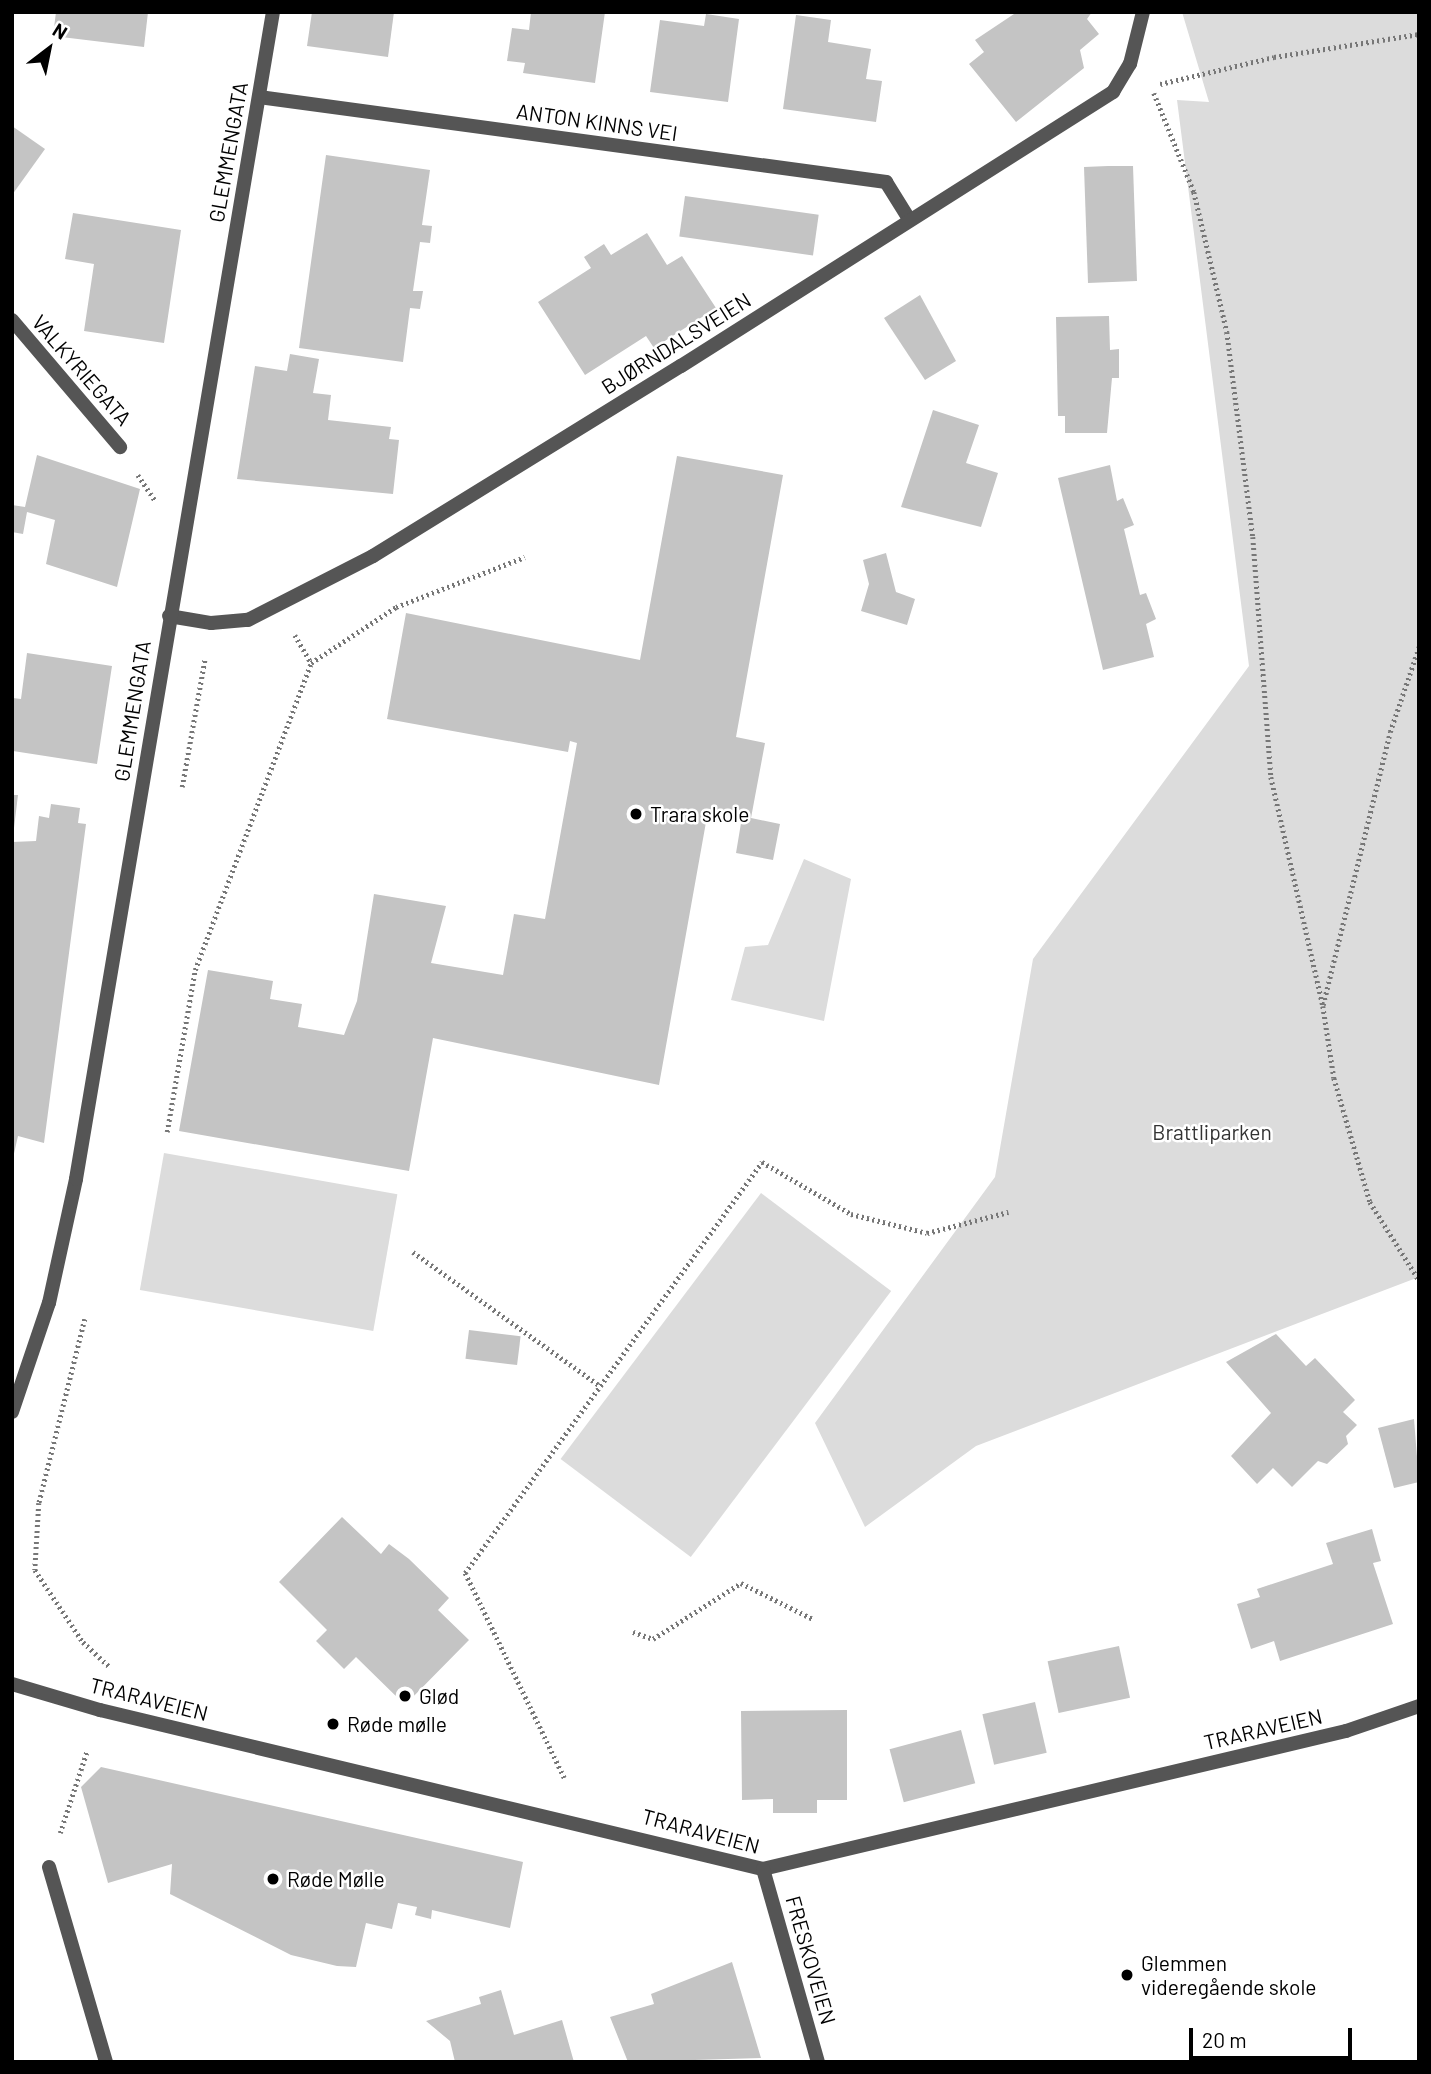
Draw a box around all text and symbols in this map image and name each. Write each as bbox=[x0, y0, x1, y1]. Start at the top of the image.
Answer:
north arrow bbox=[14, 14, 84, 84]
text: N bbox=[49, 18, 72, 44]
street label: GLEMMENGATA bbox=[203, 80, 253, 224]
street label: ANTON KINNS VEI bbox=[515, 98, 679, 146]
street label: BJØRNDALSVEIEN bbox=[597, 287, 755, 399]
street label: VALKYRIEGATA bbox=[27, 309, 137, 431]
street label: GLEMMENGATA bbox=[108, 639, 156, 783]
place label: Trara skole bbox=[650, 801, 749, 827]
marker: Trara skole bbox=[628, 806, 644, 822]
park label: Brattliparken bbox=[1152, 1119, 1272, 1145]
street label: TRARAVEIEN bbox=[87, 1672, 211, 1726]
place label: Glød bbox=[419, 1683, 459, 1709]
marker: Glød bbox=[397, 1688, 413, 1704]
street label: TRARAVEIEN bbox=[1201, 1703, 1325, 1755]
place label: Røde mølle bbox=[347, 1711, 447, 1737]
marker: Røde mølle bbox=[325, 1716, 341, 1732]
street label: TRARAVEIEN bbox=[639, 1803, 763, 1859]
place label: Røde Mølle bbox=[287, 1866, 385, 1892]
marker: Røde Mølle bbox=[265, 1871, 281, 1887]
street label: FRESKOVEIEN bbox=[781, 1893, 841, 2027]
place label: Glemmen videregående skole bbox=[1141, 1950, 1316, 2000]
marker: Glemmen videregående skole bbox=[1119, 1967, 1135, 1983]
scale bar bbox=[1193, 2014, 1356, 2058]
text: 20 m bbox=[1202, 2027, 1247, 2052]

